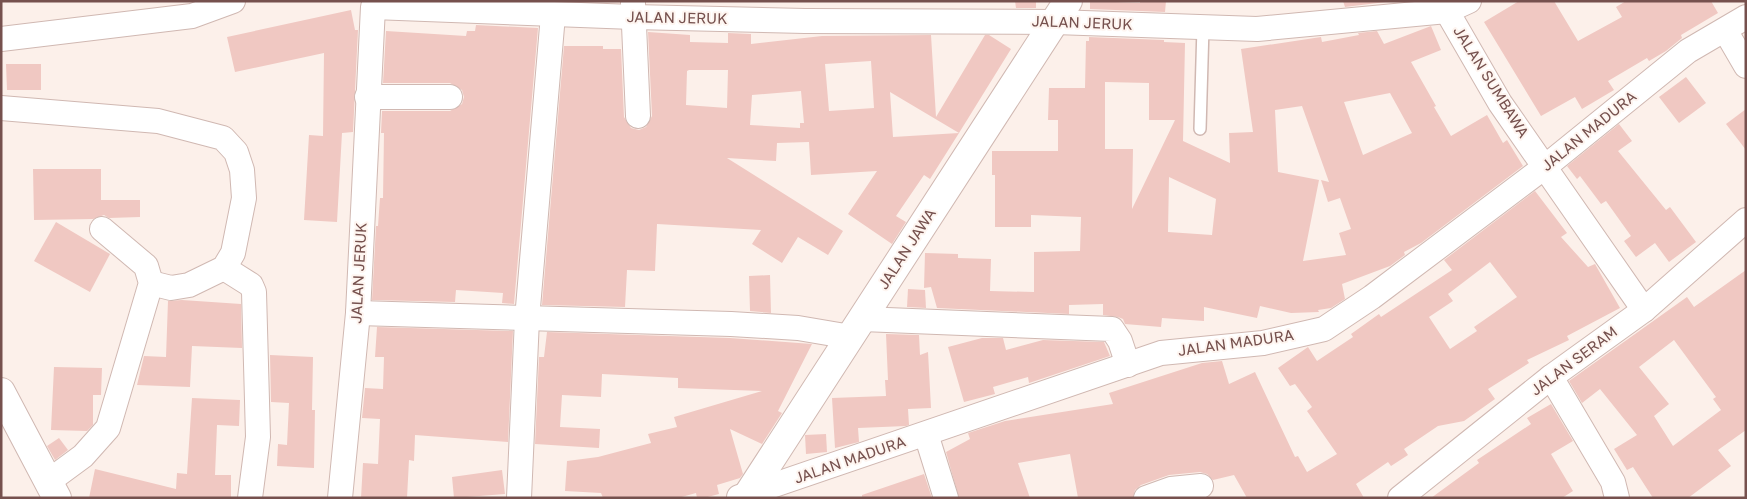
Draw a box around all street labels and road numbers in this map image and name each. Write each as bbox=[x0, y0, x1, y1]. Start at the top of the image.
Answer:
street label: JALAN JERUK bbox=[626, 7, 728, 27]
street label: JALAN JERUK bbox=[1031, 11, 1133, 33]
street label: JALAN SUMBAWA bbox=[1450, 22, 1533, 141]
street label: JALAN MADURA bbox=[1537, 86, 1639, 174]
street label: JALAN JAWA bbox=[873, 205, 939, 292]
street label: JALAN JERUK bbox=[346, 222, 370, 324]
street label: JALAN SERAM bbox=[1526, 322, 1620, 399]
street label: JALAN MADURA bbox=[1177, 325, 1295, 359]
street label: JALAN MADURA bbox=[792, 432, 908, 487]

